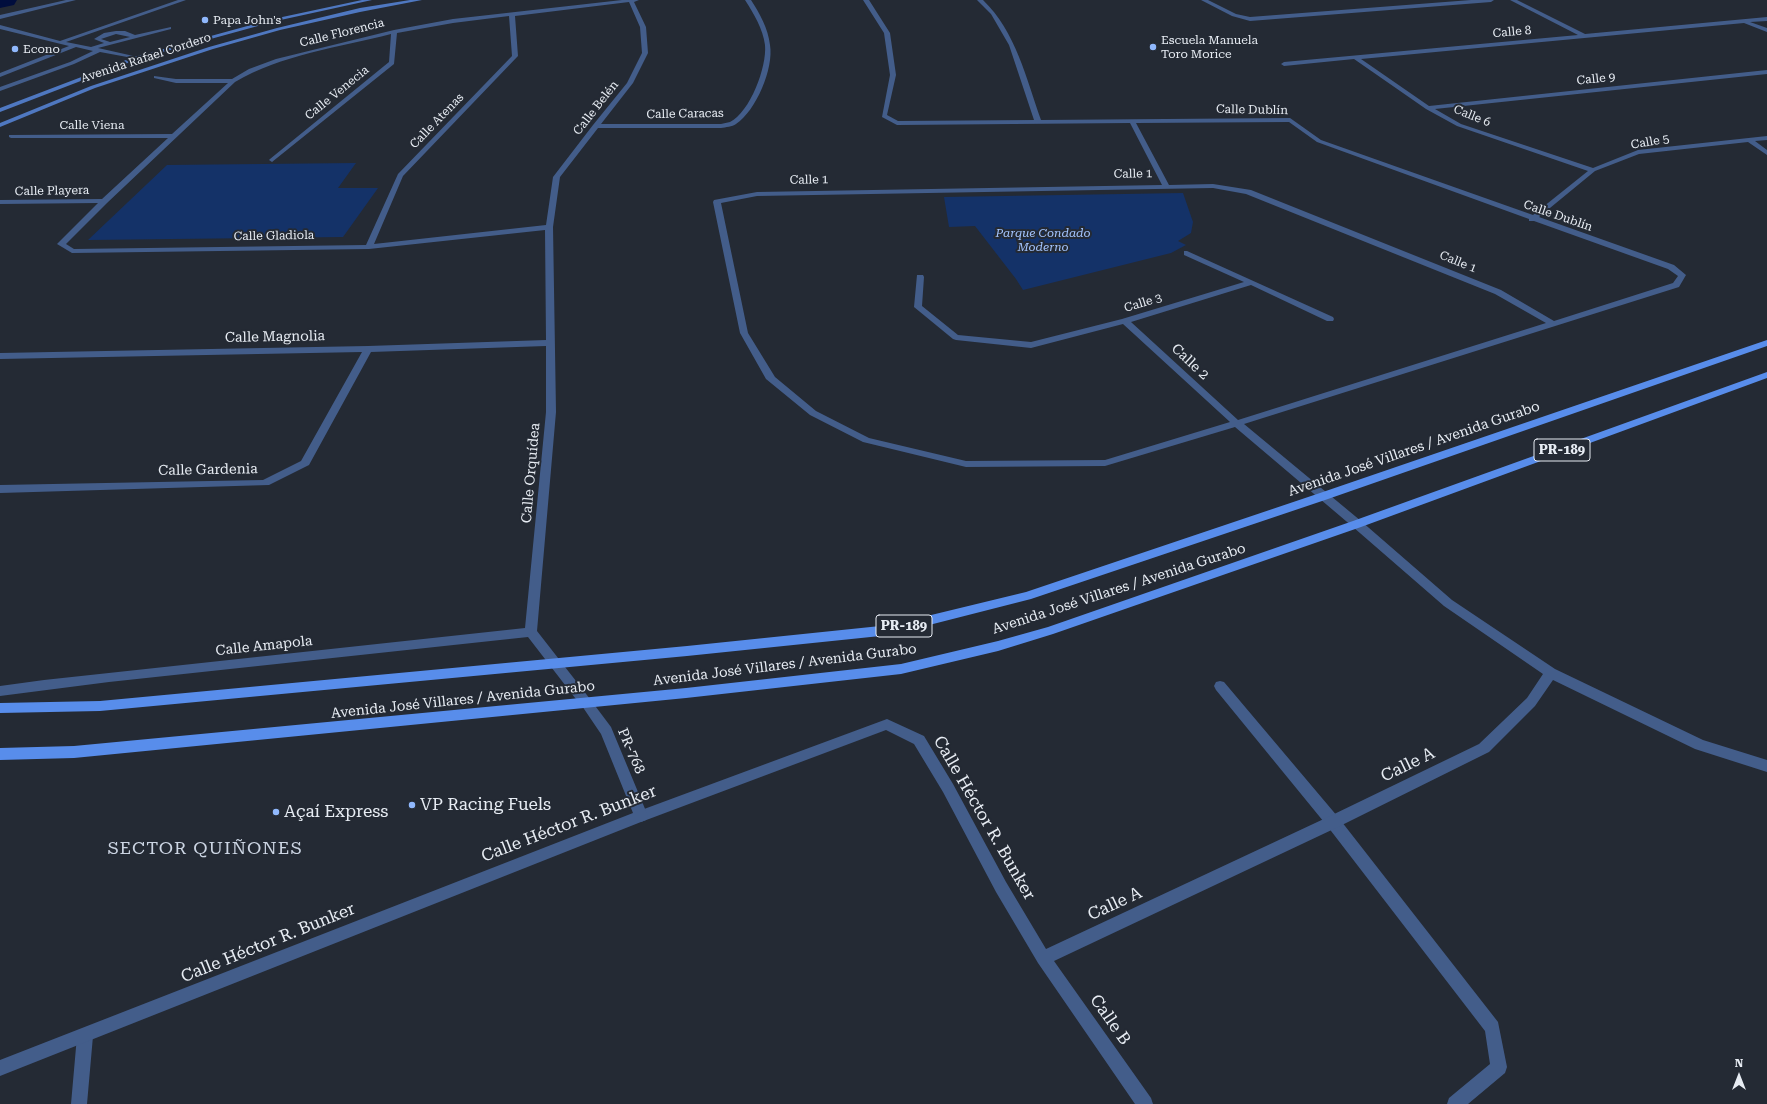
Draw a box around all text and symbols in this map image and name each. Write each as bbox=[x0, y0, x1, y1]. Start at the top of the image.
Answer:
place label: Papa John's bbox=[213, 13, 281, 27]
marker: Papa John's bbox=[200, 15, 210, 25]
street label: Calle Florencia bbox=[298, 16, 386, 50]
street label: Calle 8 bbox=[1492, 23, 1532, 41]
street label: Avenida Rafael Cordero bbox=[79, 30, 213, 86]
place label: Escuela Manuela Toro Morice bbox=[1161, 33, 1258, 61]
place label: Econo bbox=[23, 42, 60, 56]
marker: Escuela Manuela Toro Morice bbox=[1148, 42, 1158, 52]
marker: Econo bbox=[10, 44, 20, 54]
street label: Calle Venecia bbox=[302, 63, 372, 123]
street label: Calle 9 bbox=[1576, 70, 1616, 88]
street label: Calle Belén bbox=[570, 78, 622, 138]
street label: Calle Atenas bbox=[407, 90, 467, 152]
street label: Calle Dublín bbox=[1216, 102, 1288, 118]
street label: Calle 6 bbox=[1451, 102, 1493, 130]
street label: Calle Caracas bbox=[646, 106, 724, 122]
street label: Calle Viena bbox=[59, 118, 125, 132]
street label: Calle 5 bbox=[1630, 132, 1670, 152]
street label: Calle 1 bbox=[1113, 166, 1153, 182]
street label: Calle 1 bbox=[789, 172, 829, 188]
street label: Calle Playera bbox=[15, 183, 89, 199]
street label: Calle Dublín bbox=[1522, 197, 1594, 235]
park label: Parque Condado Moderno bbox=[996, 226, 1090, 254]
street label: Calle Gladiola bbox=[234, 228, 314, 244]
street label: Calle 1 bbox=[1437, 248, 1479, 276]
street label: Calle 3 bbox=[1122, 290, 1164, 316]
street label: Calle Magnolia bbox=[225, 328, 325, 346]
street label: Calle 2 bbox=[1168, 340, 1212, 384]
street label: Avenida José Villares / Avenida Gurabo bbox=[1286, 398, 1542, 500]
street label: Calle Orquídea bbox=[518, 422, 544, 524]
road number: PR-189 bbox=[1534, 439, 1590, 461]
street label: Calle Gardenia bbox=[158, 461, 258, 479]
street label: Avenida José Villares / Avenida Gurabo bbox=[990, 540, 1248, 638]
road number: PR-189 bbox=[876, 615, 932, 637]
street label: Calle Amapola bbox=[215, 633, 313, 659]
street label: Avenida José Villares / Avenida Gurabo bbox=[652, 640, 918, 690]
street label: Avenida José Villares / Avenida Gurabo bbox=[330, 678, 596, 722]
street label: PR-768 bbox=[614, 726, 648, 776]
street label: Calle Héctor R. Bunker bbox=[929, 732, 1039, 904]
street label: Calle A bbox=[1378, 743, 1438, 787]
street label: Calle Héctor R. Bunker bbox=[479, 781, 659, 867]
place label: VP Racing Fuels bbox=[420, 795, 551, 815]
marker: VP Racing Fuels bbox=[407, 800, 417, 810]
place label: Açaí Express bbox=[284, 802, 388, 822]
marker: Açaí Express bbox=[271, 807, 281, 817]
district label: SECTOR QUIÑONES bbox=[107, 838, 303, 860]
street label: Calle A bbox=[1085, 883, 1145, 925]
street label: Calle Héctor R. Bunker bbox=[178, 899, 358, 987]
street label: Calle B bbox=[1085, 991, 1135, 1049]
north arrow bbox=[1719, 1056, 1759, 1096]
text: N bbox=[1735, 1057, 1743, 1070]

